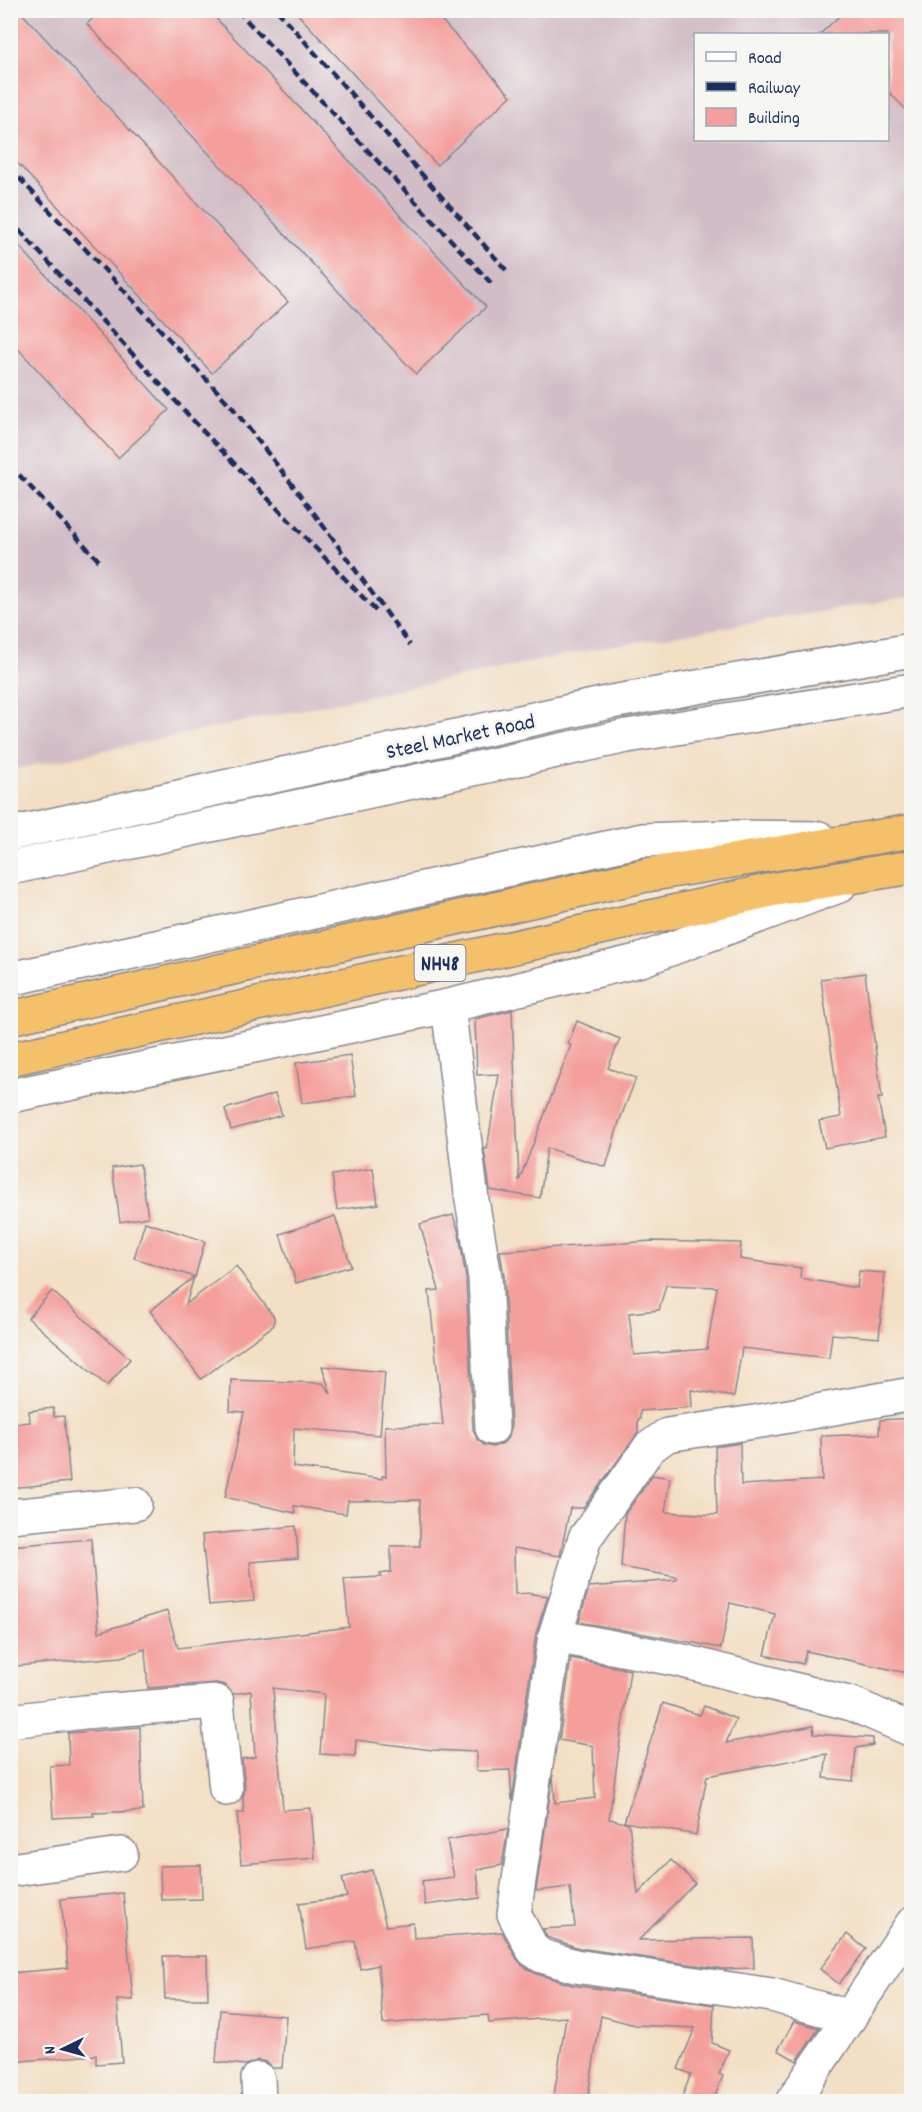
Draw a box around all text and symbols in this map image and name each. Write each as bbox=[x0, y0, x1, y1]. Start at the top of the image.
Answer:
legend bbox=[694, 33, 889, 141]
text: Road bbox=[748, 47, 782, 72]
text: Railway bbox=[748, 77, 801, 102]
text: Building bbox=[748, 107, 800, 132]
street label: Steel Market Road bbox=[383, 707, 538, 769]
road number: NH48 bbox=[414, 945, 466, 981]
north arrow bbox=[33, 2019, 93, 2079]
text: N bbox=[39, 2045, 62, 2055]

